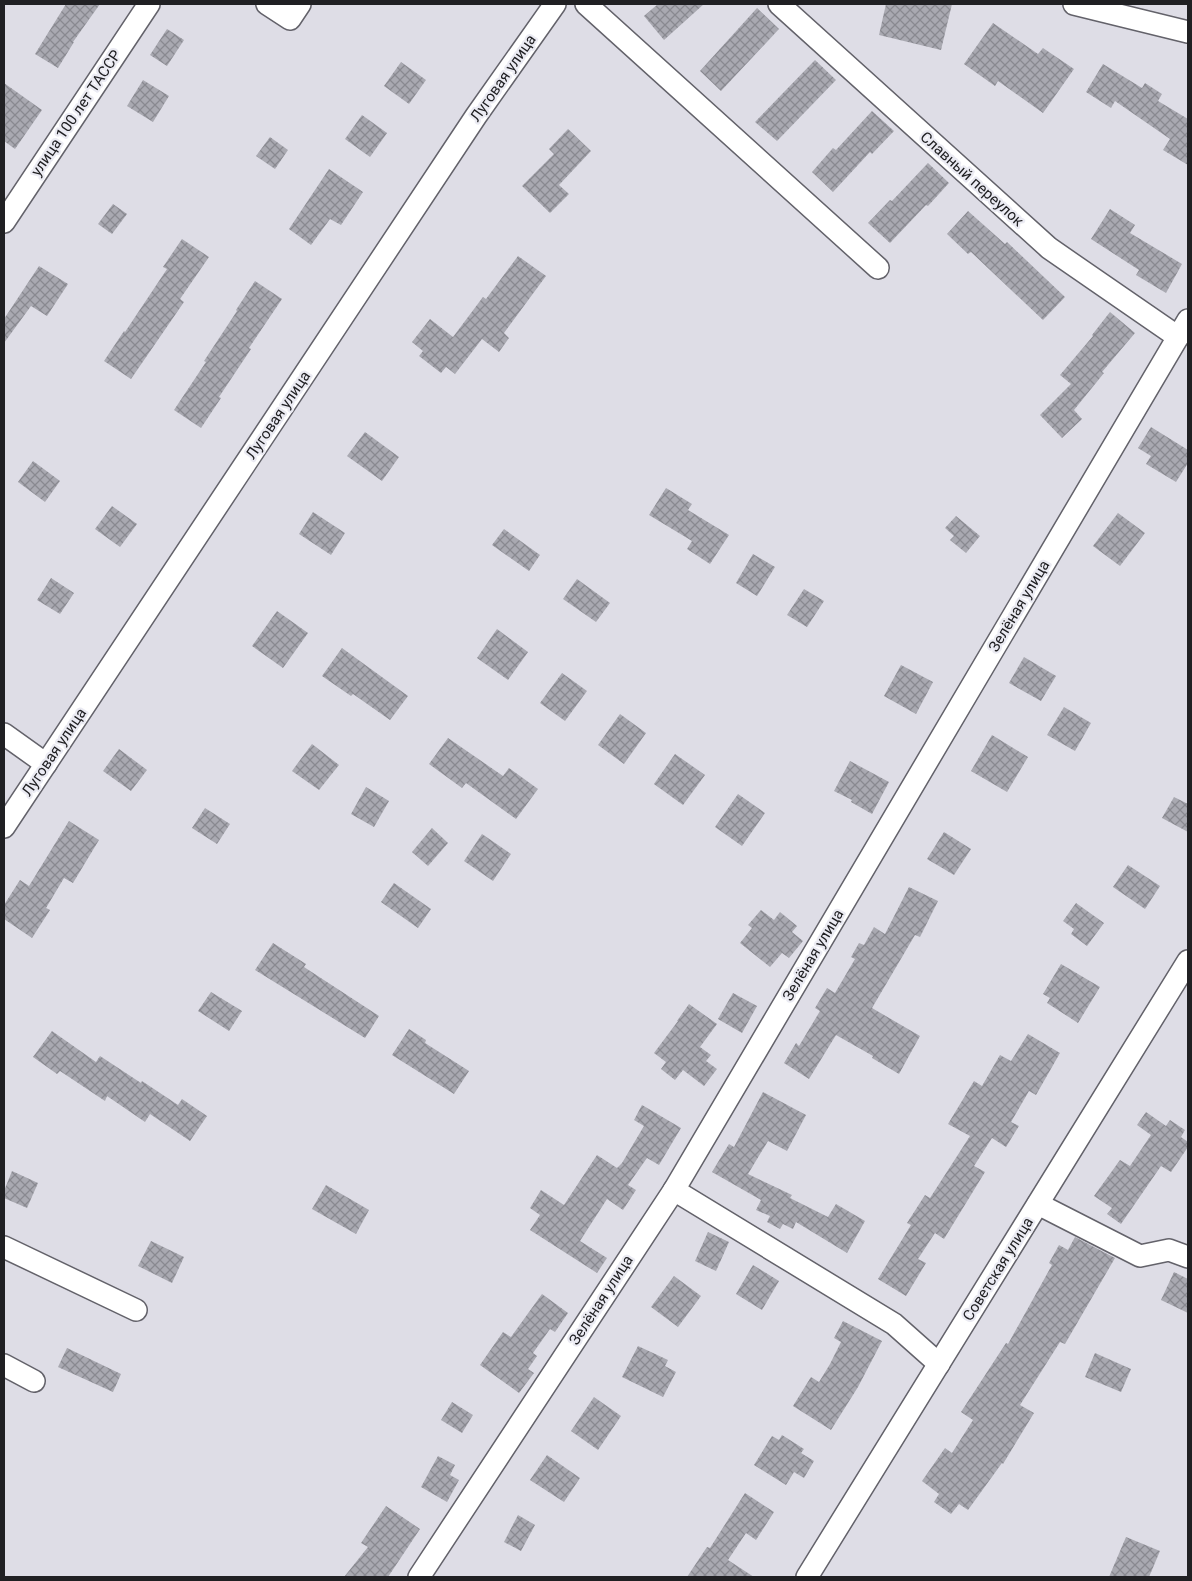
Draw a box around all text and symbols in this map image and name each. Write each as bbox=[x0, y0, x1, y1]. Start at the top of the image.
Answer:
street label: Луговая улица bbox=[466, 31, 540, 125]
street label: улица 100 лет ТАССР bbox=[27, 47, 125, 179]
street label: Славный переулок bbox=[917, 128, 1027, 230]
street label: Луговая улица bbox=[242, 368, 314, 462]
street label: Зелёная улица bbox=[985, 557, 1053, 655]
street label: Луговая улица bbox=[18, 705, 90, 799]
street label: Зелёная улица bbox=[779, 906, 847, 1004]
street label: Советская улица bbox=[959, 1214, 1037, 1324]
street label: Зелёная улица bbox=[565, 1252, 637, 1348]

